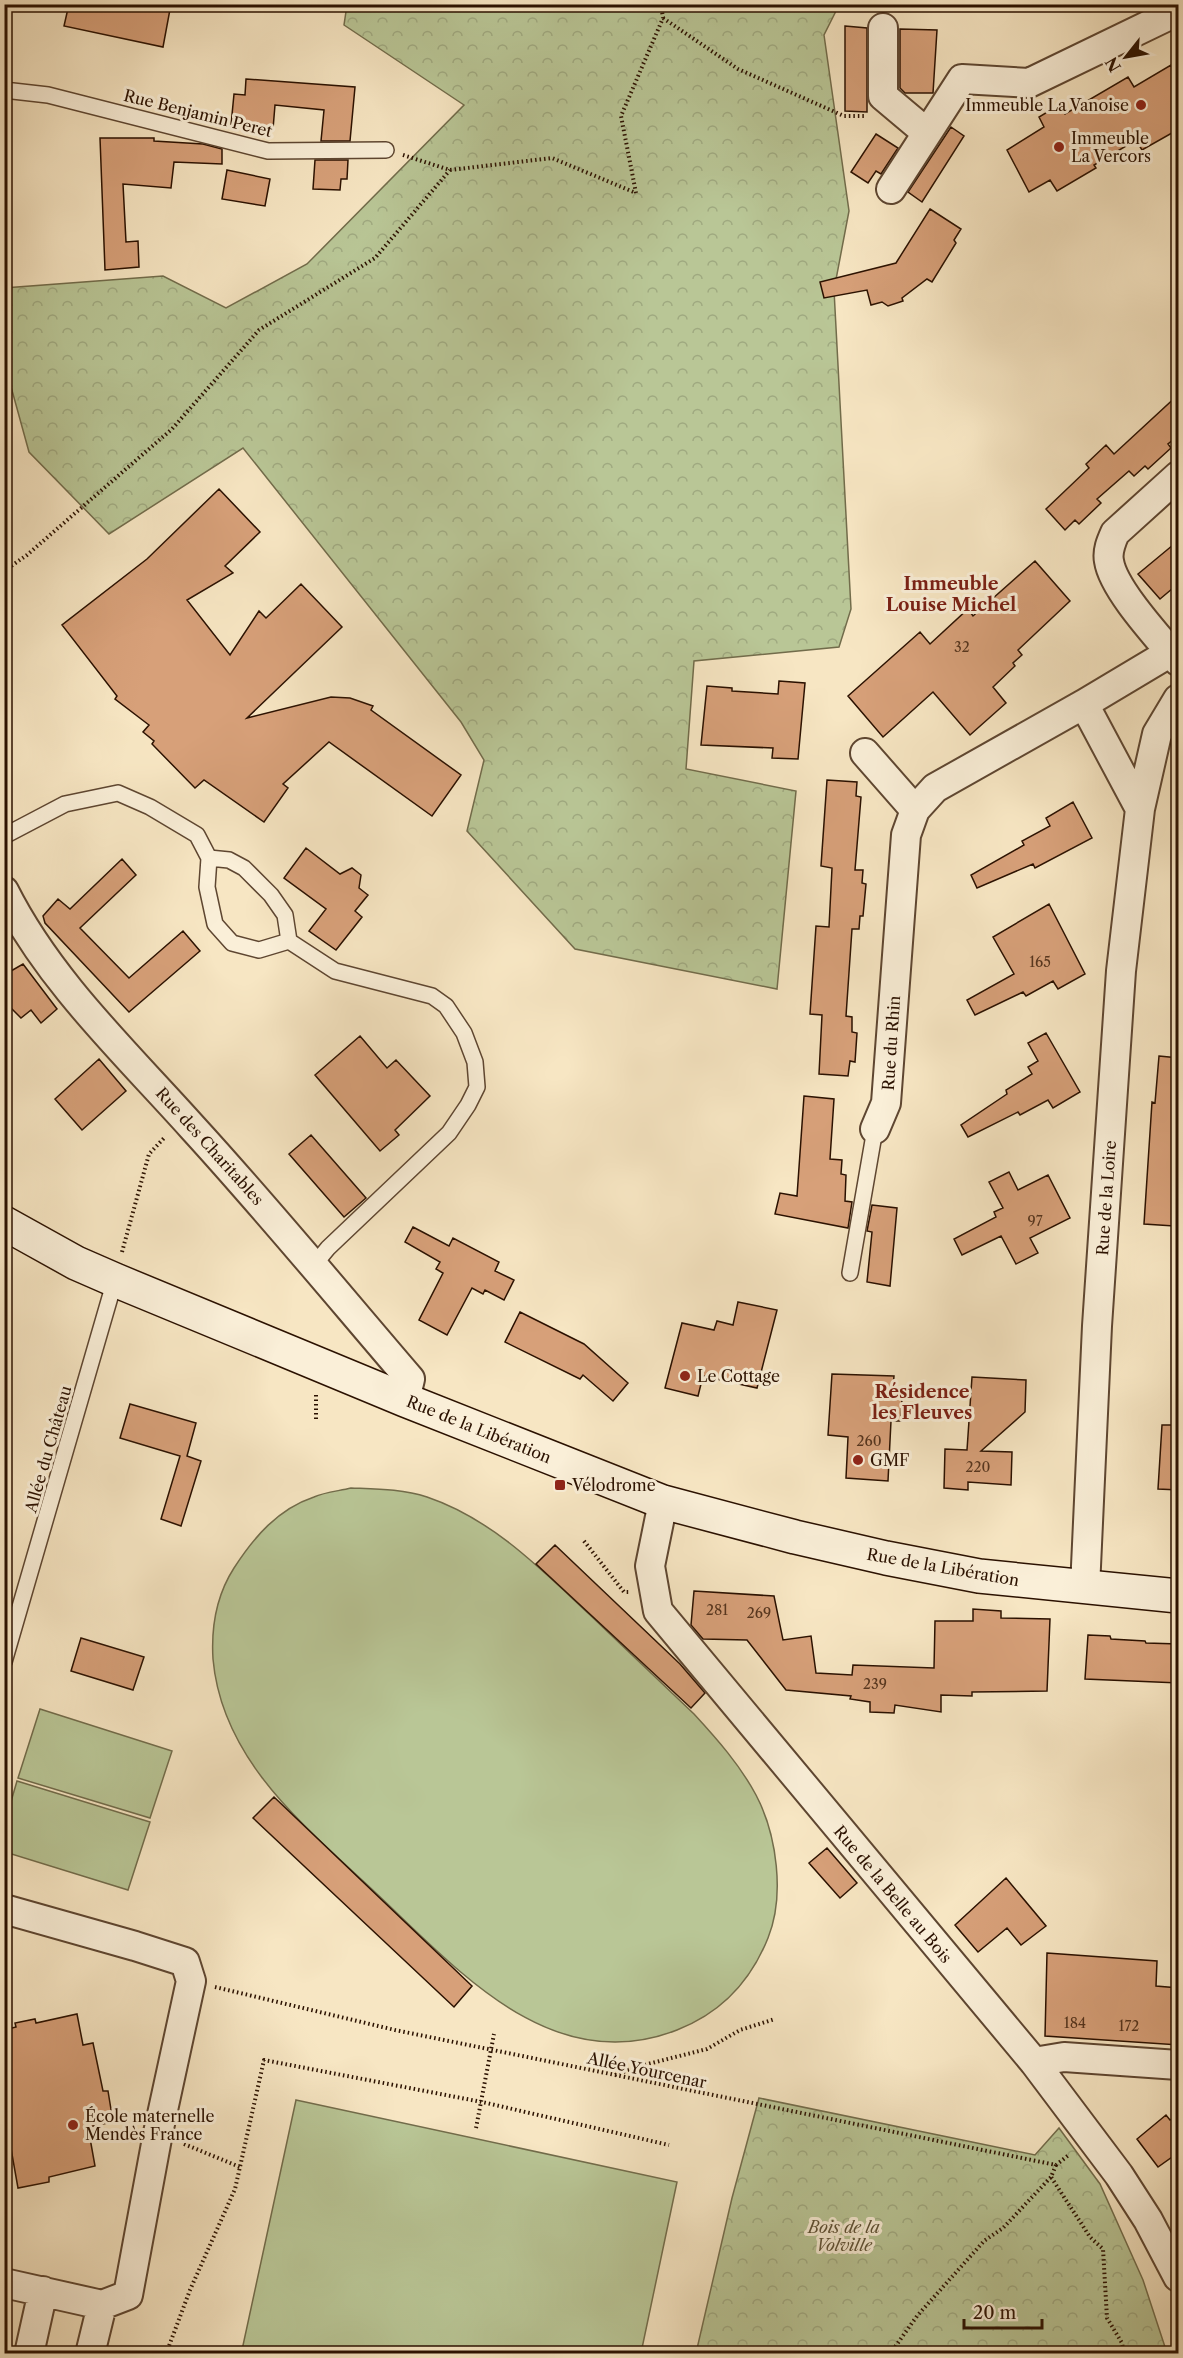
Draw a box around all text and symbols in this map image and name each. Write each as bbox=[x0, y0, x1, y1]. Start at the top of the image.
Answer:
north arrow bbox=[1096, 27, 1156, 87]
text: N bbox=[1101, 54, 1125, 76]
street label: Rue Benjamin Peret bbox=[122, 85, 275, 141]
place label: Immeuble La Vanoise bbox=[965, 95, 1129, 115]
marker: Immeuble La Vanoise bbox=[1134, 98, 1148, 112]
place label: Immeuble La Vercors bbox=[1071, 128, 1151, 166]
marker: Immeuble La Vercors bbox=[1052, 140, 1066, 154]
district label: Immeuble Louise Michel bbox=[886, 573, 1016, 616]
house number: 32 bbox=[954, 638, 970, 656]
house number: 165 bbox=[1029, 953, 1051, 971]
street label: Rue du Rhin bbox=[878, 995, 904, 1091]
street label: Rue des Charitables bbox=[152, 1083, 268, 1209]
street label: Rue de la Loire bbox=[1092, 1140, 1120, 1256]
house number: 97 bbox=[1027, 1212, 1043, 1230]
place label: Le Cottage bbox=[697, 1366, 780, 1386]
marker: Le Cottage bbox=[678, 1369, 692, 1383]
district label: Résidence les Fleuves bbox=[872, 1381, 972, 1424]
street label: Allée du Château bbox=[20, 1383, 76, 1516]
street label: Rue de la Libération bbox=[404, 1391, 554, 1467]
house number: 260 bbox=[856, 1432, 882, 1450]
place label: GMF bbox=[870, 1450, 909, 1470]
marker: GMF bbox=[851, 1453, 865, 1467]
house number: 220 bbox=[966, 1458, 991, 1476]
place label: Vélodrome bbox=[571, 1475, 656, 1495]
marker: Vélodrome bbox=[553, 1478, 567, 1492]
street label: Rue de la Libération bbox=[865, 1544, 1021, 1590]
house number: 281 bbox=[706, 1601, 728, 1619]
house number: 269 bbox=[747, 1604, 771, 1622]
house number: 239 bbox=[863, 1675, 887, 1693]
street label: Rue de la Belle au Bois bbox=[830, 1821, 956, 1967]
house number: 184 bbox=[1064, 2014, 1086, 2032]
house number: 172 bbox=[1119, 2017, 1139, 2035]
street label: Allée Yourcenar bbox=[585, 2047, 709, 2092]
place label: École maternelle Mendès France bbox=[85, 2106, 214, 2144]
marker: École maternelle Mendès France bbox=[66, 2118, 80, 2132]
park label: Bois de la Volville bbox=[806, 2217, 880, 2255]
scale bar bbox=[964, 2292, 1042, 2330]
text: 20 m bbox=[973, 2302, 1017, 2324]

